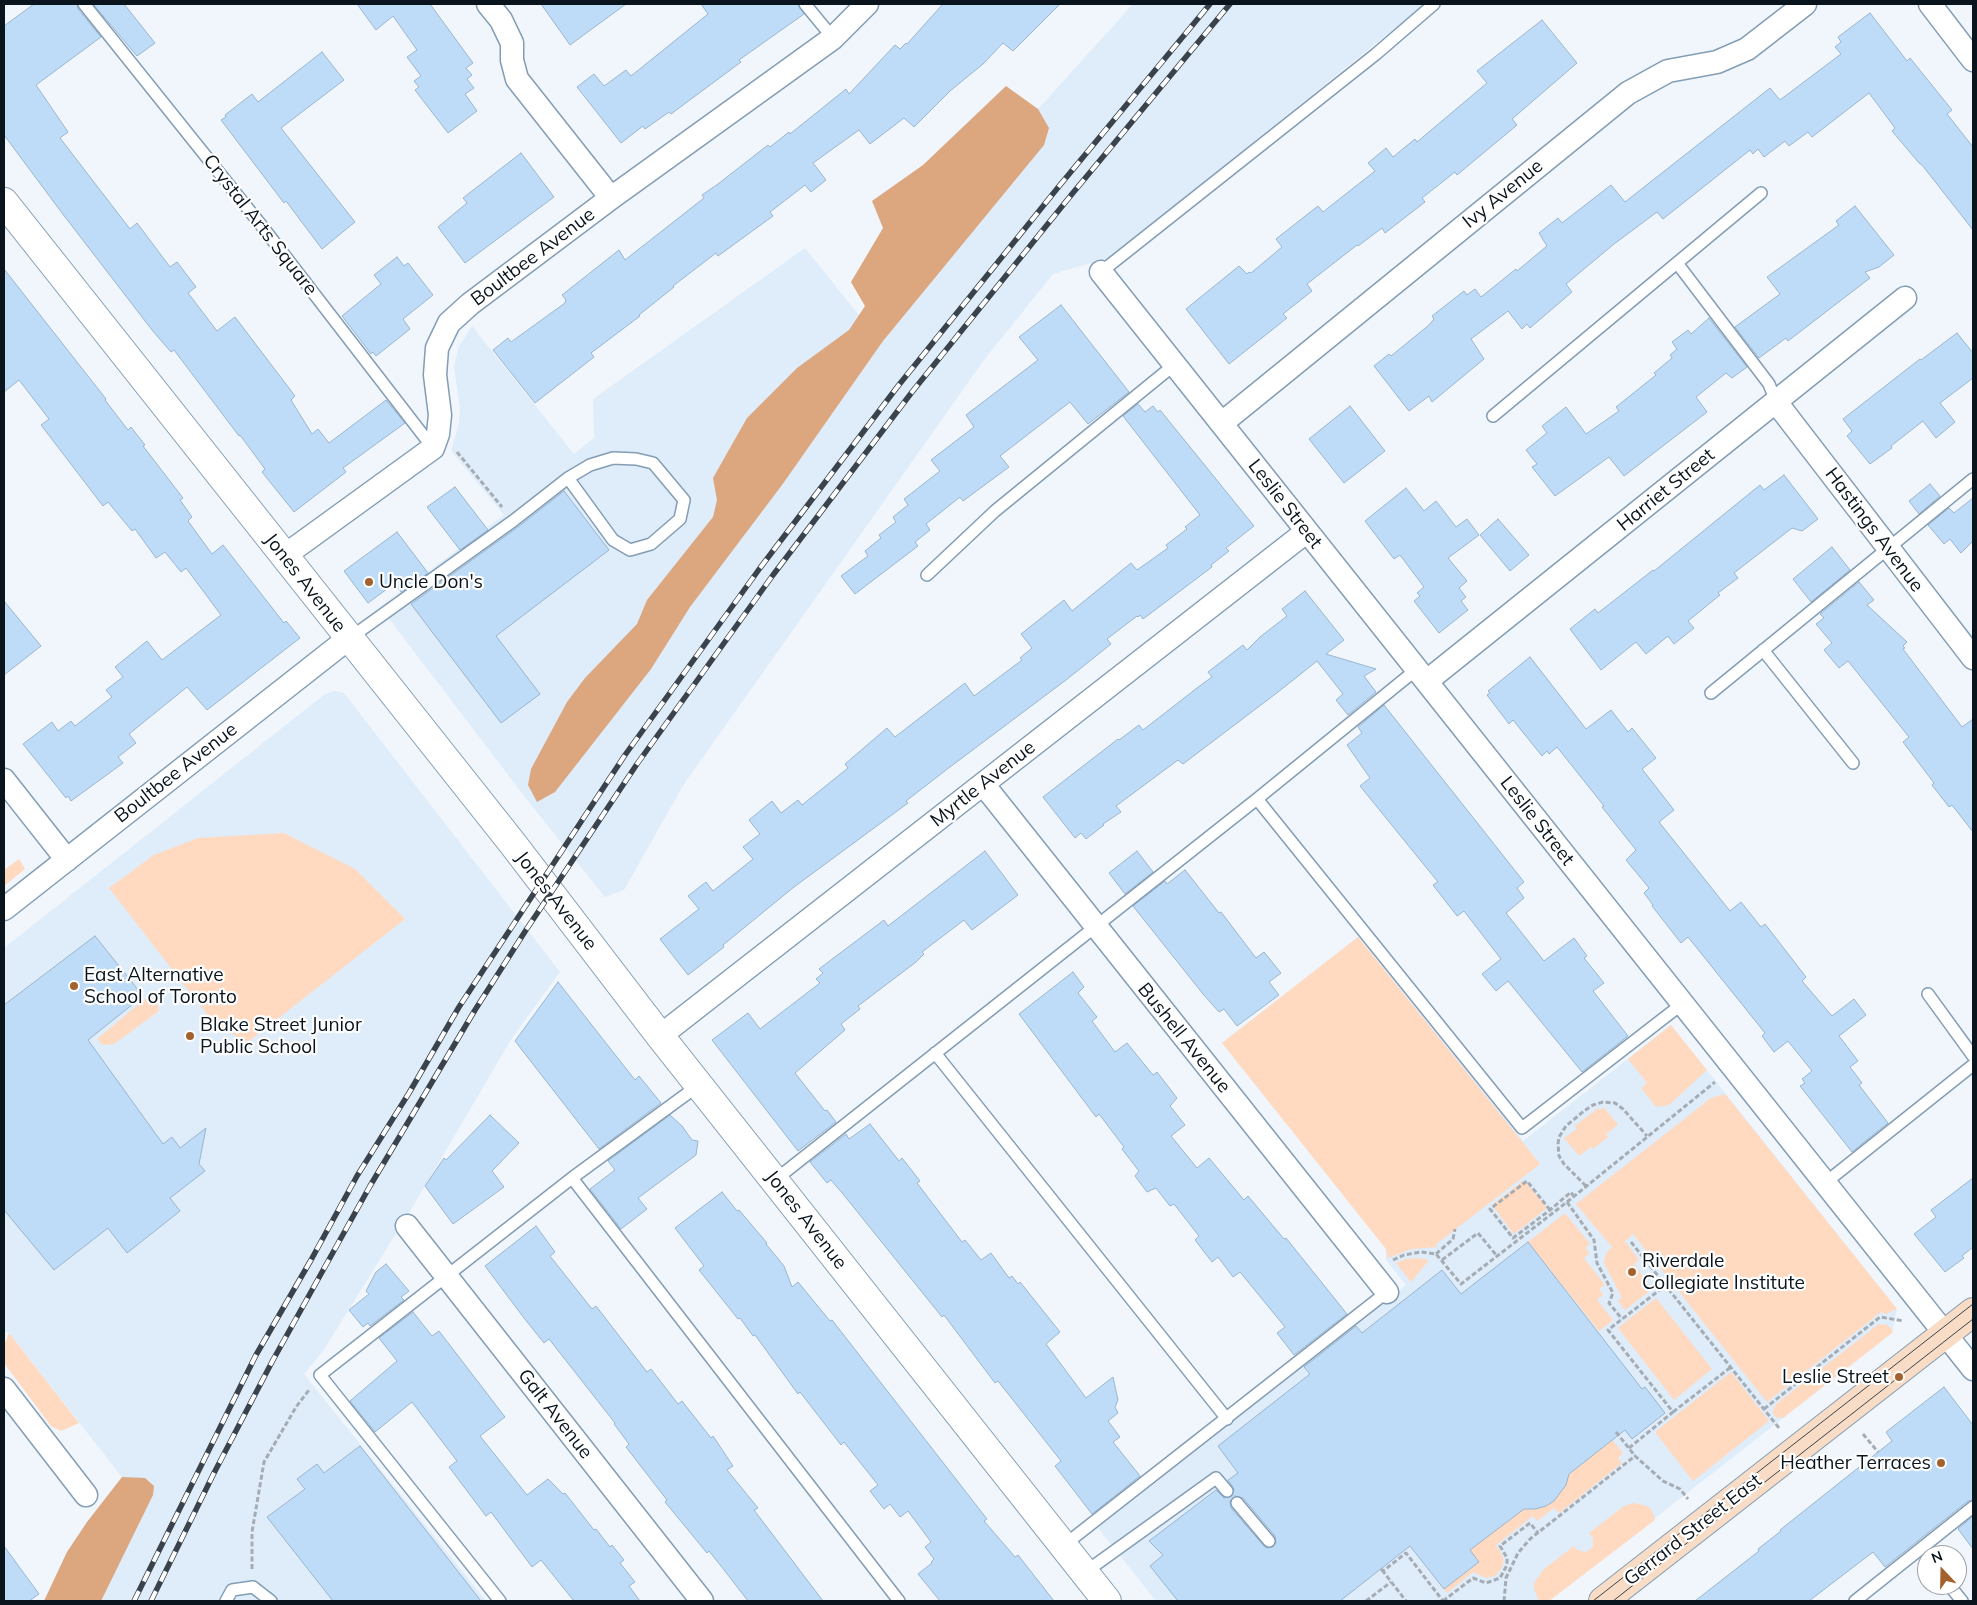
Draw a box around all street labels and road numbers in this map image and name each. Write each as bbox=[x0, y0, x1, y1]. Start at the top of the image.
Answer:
street label: Crystal Arts Square bbox=[198, 150, 322, 300]
street label: Ivy Avenue bbox=[1458, 155, 1548, 233]
street label: Boultbee Avenue bbox=[467, 203, 599, 311]
street label: Harriet Street bbox=[1613, 444, 1719, 536]
street label: Leslie Street bbox=[1243, 455, 1327, 553]
street label: Hastings Avenue bbox=[1820, 463, 1928, 597]
street label: Jones Avenue bbox=[259, 529, 351, 637]
street label: Boultbee Avenue bbox=[110, 718, 242, 828]
street label: Myrtle Avenue bbox=[926, 736, 1040, 832]
street label: Leslie Street bbox=[1495, 772, 1579, 870]
street label: Jones Avenue bbox=[510, 847, 602, 955]
street label: Bushell Avenue bbox=[1133, 978, 1235, 1098]
street label: Jones Avenue bbox=[760, 1166, 852, 1274]
street label: Galt Avenue bbox=[513, 1365, 597, 1463]
street label: Gerrard Street East bbox=[1620, 1469, 1766, 1591]

